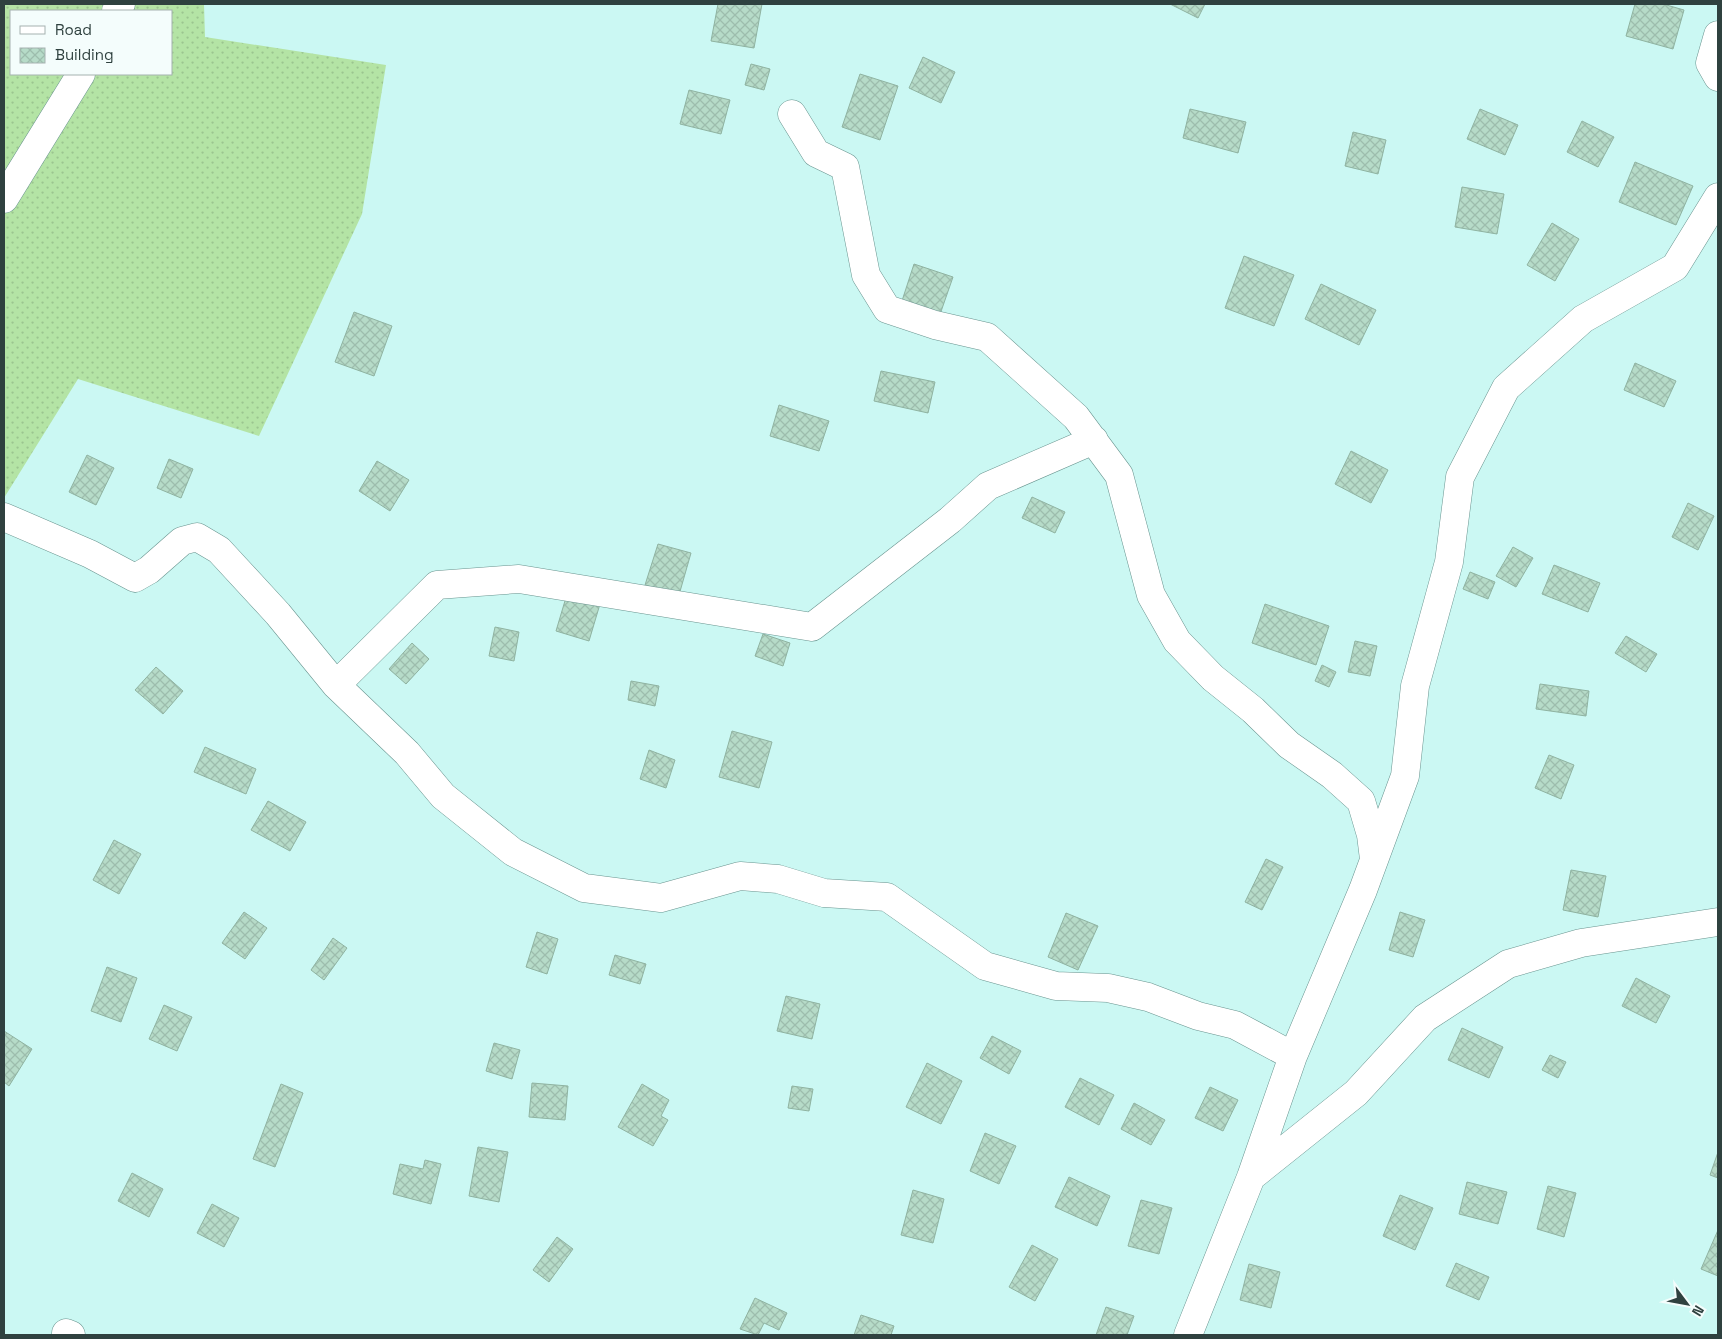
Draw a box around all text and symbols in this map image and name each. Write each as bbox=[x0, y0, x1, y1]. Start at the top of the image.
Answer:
legend bbox=[10, 10, 172, 75]
text: Road bbox=[55, 20, 92, 39]
text: Building bbox=[55, 45, 114, 64]
north arrow bbox=[1662, 1279, 1712, 1329]
text: N bbox=[1688, 1302, 1708, 1320]

